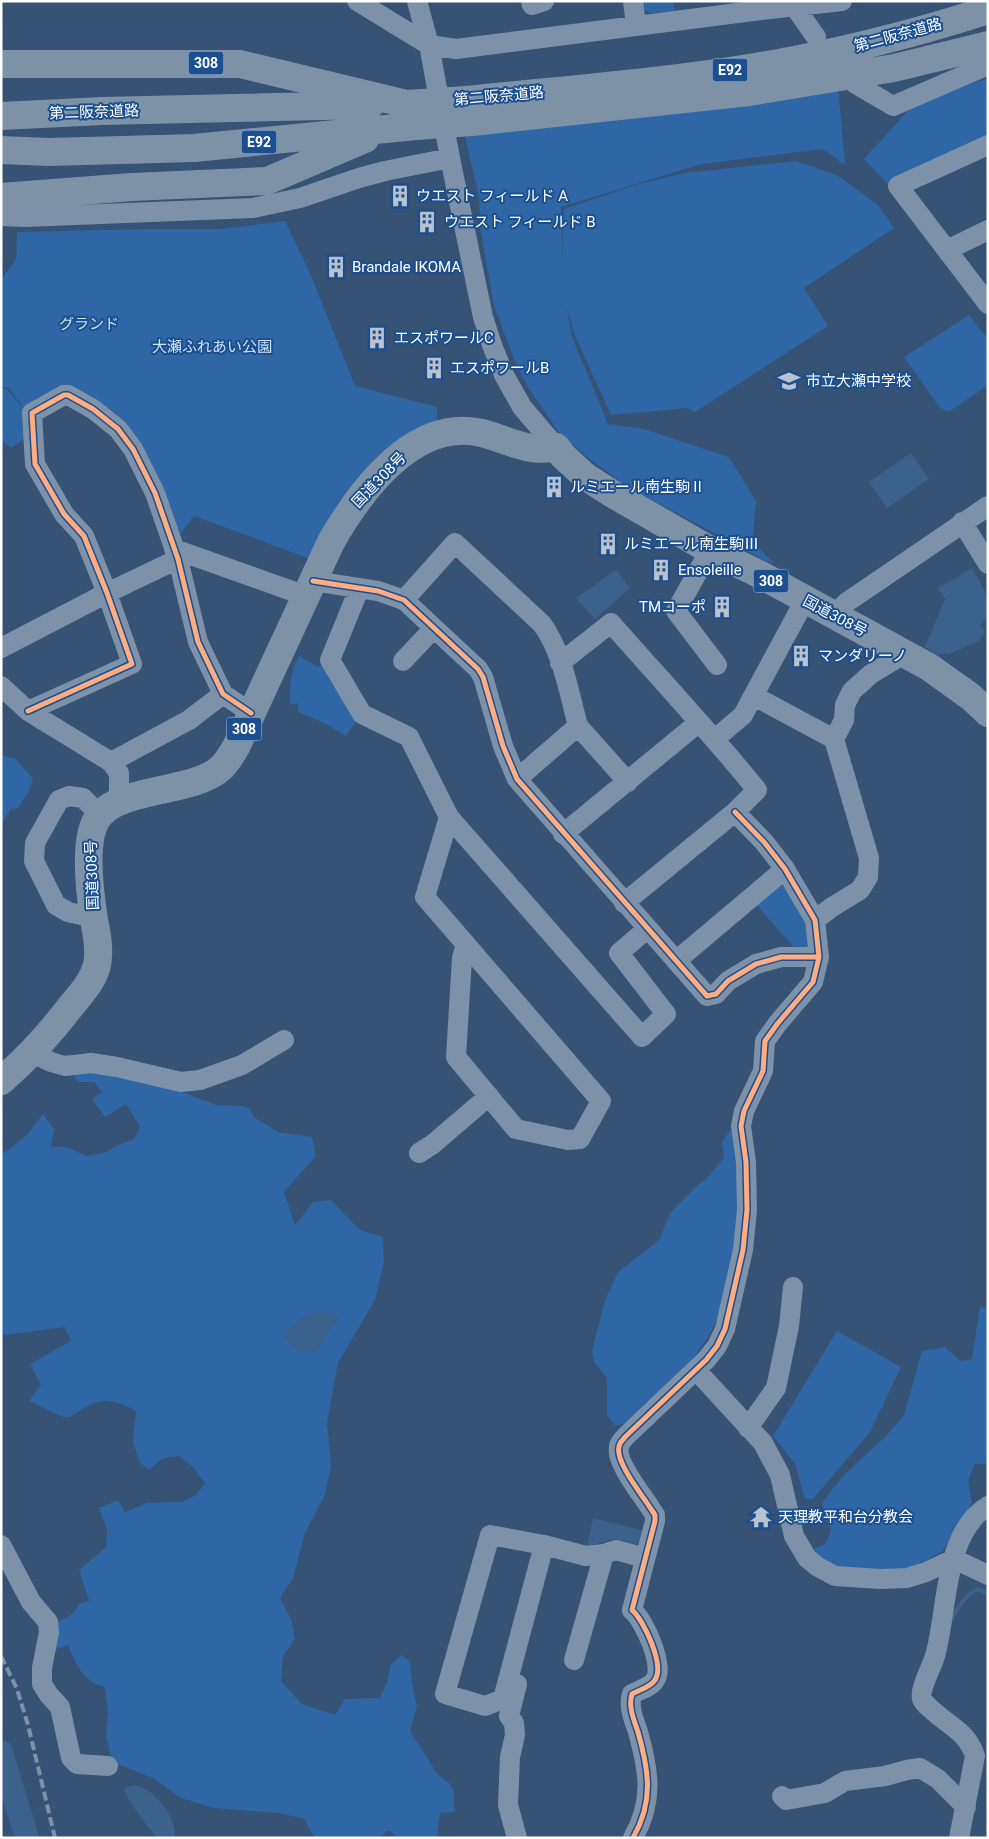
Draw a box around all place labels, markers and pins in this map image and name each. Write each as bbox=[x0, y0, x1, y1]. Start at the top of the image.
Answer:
building icon: ウエスト フィールド A bbox=[387, 183, 413, 209]
place label: ウエスト フィールド A bbox=[416, 187, 568, 205]
building icon: ウエスト フィールド B bbox=[414, 209, 440, 235]
place label: ウエスト フィールド B bbox=[444, 213, 596, 231]
building icon: Brandale IKOMA bbox=[323, 254, 349, 280]
place label: Brandale IKOMA bbox=[352, 258, 461, 276]
building icon: エスポワールC bbox=[364, 325, 390, 351]
place label: エスポワールC bbox=[394, 329, 494, 347]
building icon: エスポワールB bbox=[421, 355, 447, 381]
place label: エスポワールB bbox=[450, 359, 549, 377]
school or university icon: 市立大瀬中学校 bbox=[776, 368, 802, 394]
place label: 市立大瀬中学校 bbox=[806, 372, 911, 390]
building icon: ルミエール南生駒Ⅱ bbox=[541, 474, 567, 500]
place label: ルミエール南生駒Ⅱ bbox=[570, 478, 705, 496]
building icon: ルミエール南生駒Ⅲ bbox=[595, 531, 621, 557]
place label: ルミエール南生駒Ⅲ bbox=[624, 535, 759, 553]
building icon: Ensoleille bbox=[648, 557, 674, 583]
place label: Ensoleille bbox=[678, 561, 742, 579]
building icon: TMコーポ bbox=[709, 594, 735, 620]
place label: TMコーポ bbox=[639, 598, 706, 616]
building icon: マンダリーノ bbox=[788, 643, 814, 669]
place label: マンダリーノ bbox=[818, 647, 907, 665]
temple icon: 天理教平和台分教会 bbox=[748, 1504, 774, 1530]
place label: 天理教平和台分教会 bbox=[778, 1508, 913, 1526]

